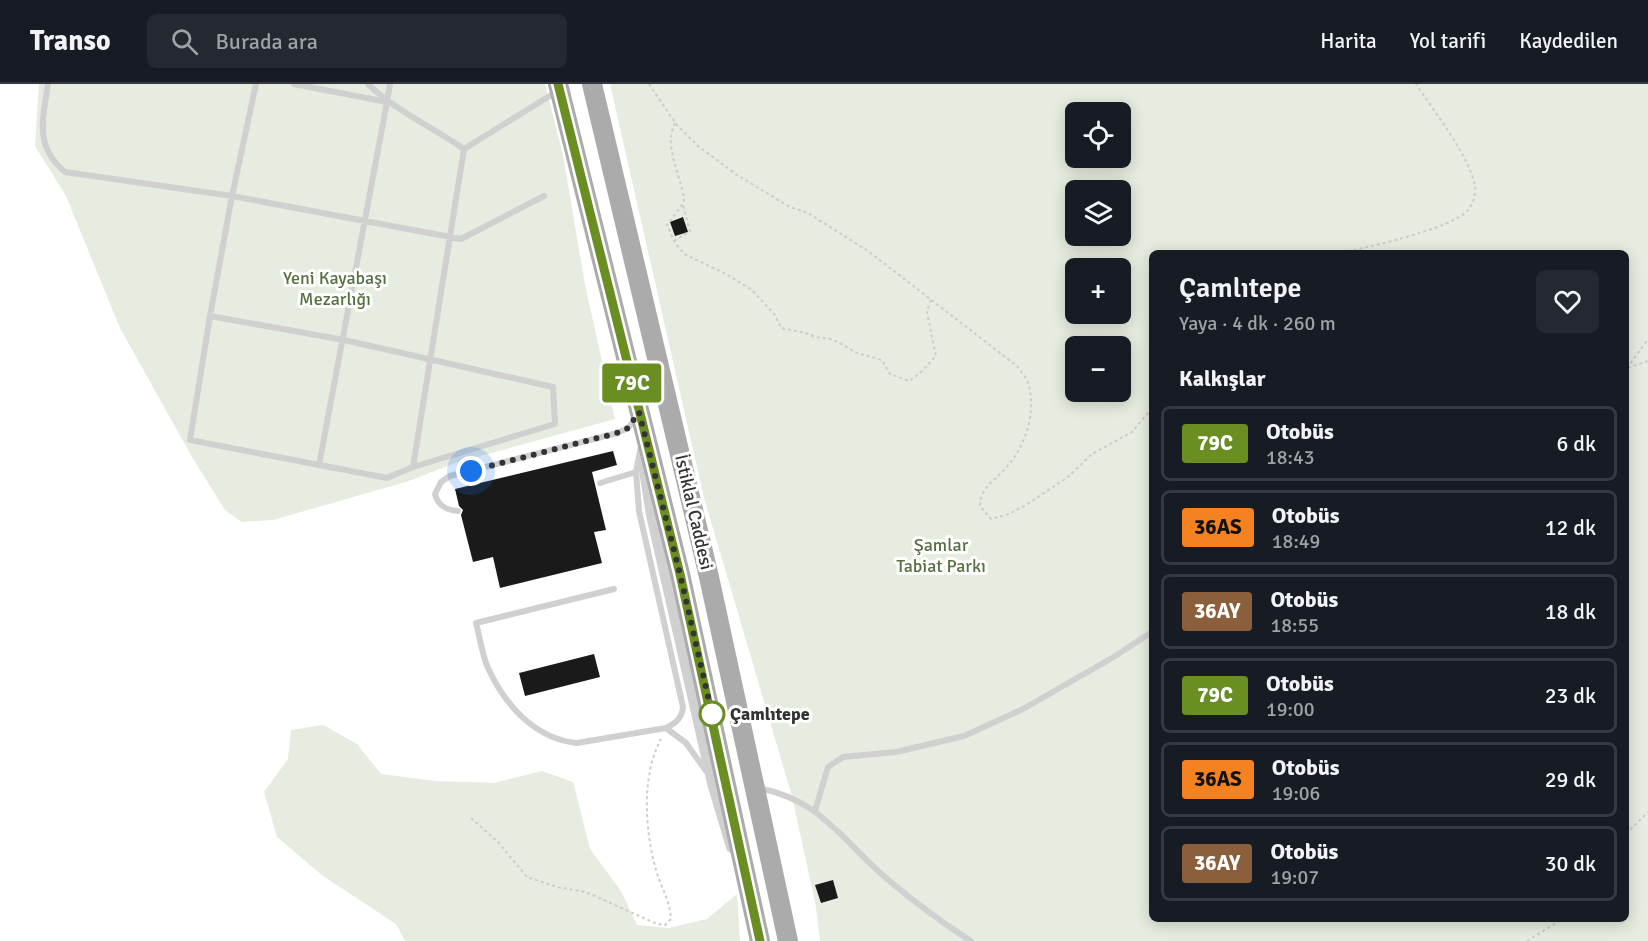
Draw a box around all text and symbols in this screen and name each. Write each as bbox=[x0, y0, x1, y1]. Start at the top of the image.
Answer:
search box bbox=[147, 14, 567, 68]
text: Transo bbox=[30, 24, 111, 58]
icon: search bbox=[168, 25, 201, 58]
text: Burada ara bbox=[216, 28, 318, 55]
text: Harita bbox=[1320, 28, 1377, 54]
text: Yol tarifi bbox=[1410, 28, 1486, 54]
text: Kaydedilen bbox=[1519, 28, 1618, 54]
map controls bbox=[1065, 102, 1131, 402]
button: locate bbox=[1065, 102, 1131, 168]
button: layers bbox=[1065, 180, 1131, 246]
button: + bbox=[1065, 258, 1131, 324]
park label: Yeni Kayabaşı Mezarlığı bbox=[283, 267, 387, 310]
button: heart bbox=[1536, 270, 1599, 333]
text: Çamlıtepe bbox=[1179, 271, 1302, 305]
text: Yaya · 4 dk · 260 m bbox=[1179, 311, 1336, 336]
button: − bbox=[1065, 336, 1131, 402]
line badge: 79C bbox=[598, 364, 666, 402]
text: Kalkışlar bbox=[1179, 365, 1266, 392]
text: 79C bbox=[614, 370, 650, 396]
text: Otobüs bbox=[1266, 418, 1334, 445]
text: 79C bbox=[1197, 430, 1233, 456]
text: 6 dk bbox=[1557, 430, 1596, 457]
text: 18:43 bbox=[1266, 445, 1315, 470]
street label: İstiklal Caddesi bbox=[670, 452, 718, 572]
your location bbox=[456, 456, 486, 486]
text: Otobüs bbox=[1272, 502, 1340, 529]
text: 36AS bbox=[1194, 514, 1242, 540]
text: 12 dk bbox=[1545, 514, 1596, 541]
text: 18:49 bbox=[1272, 529, 1320, 554]
park label: Şamlar Tabiat Parkı bbox=[896, 534, 986, 577]
text: Otobüs bbox=[1270, 586, 1338, 613]
text: 36AY bbox=[1194, 598, 1240, 624]
text: 18 dk bbox=[1545, 598, 1596, 625]
text: 18:55 bbox=[1270, 613, 1319, 638]
text: Otobüs bbox=[1266, 670, 1334, 697]
text: 79C bbox=[1197, 682, 1233, 708]
text: 23 dk bbox=[1545, 682, 1596, 709]
text: 19:00 bbox=[1266, 697, 1315, 722]
marker: Çamlıtepe bbox=[699, 701, 725, 727]
place label: Çamlıtepe bbox=[730, 703, 810, 725]
text: Otobüs bbox=[1272, 754, 1340, 781]
text: 36AS bbox=[1194, 766, 1242, 792]
text: 29 dk bbox=[1545, 766, 1596, 793]
text: 19:06 bbox=[1272, 781, 1320, 806]
text: Otobüs bbox=[1270, 838, 1338, 865]
text: 36AY bbox=[1194, 850, 1240, 876]
text: 30 dk bbox=[1545, 850, 1596, 877]
text: 19:07 bbox=[1270, 865, 1319, 890]

